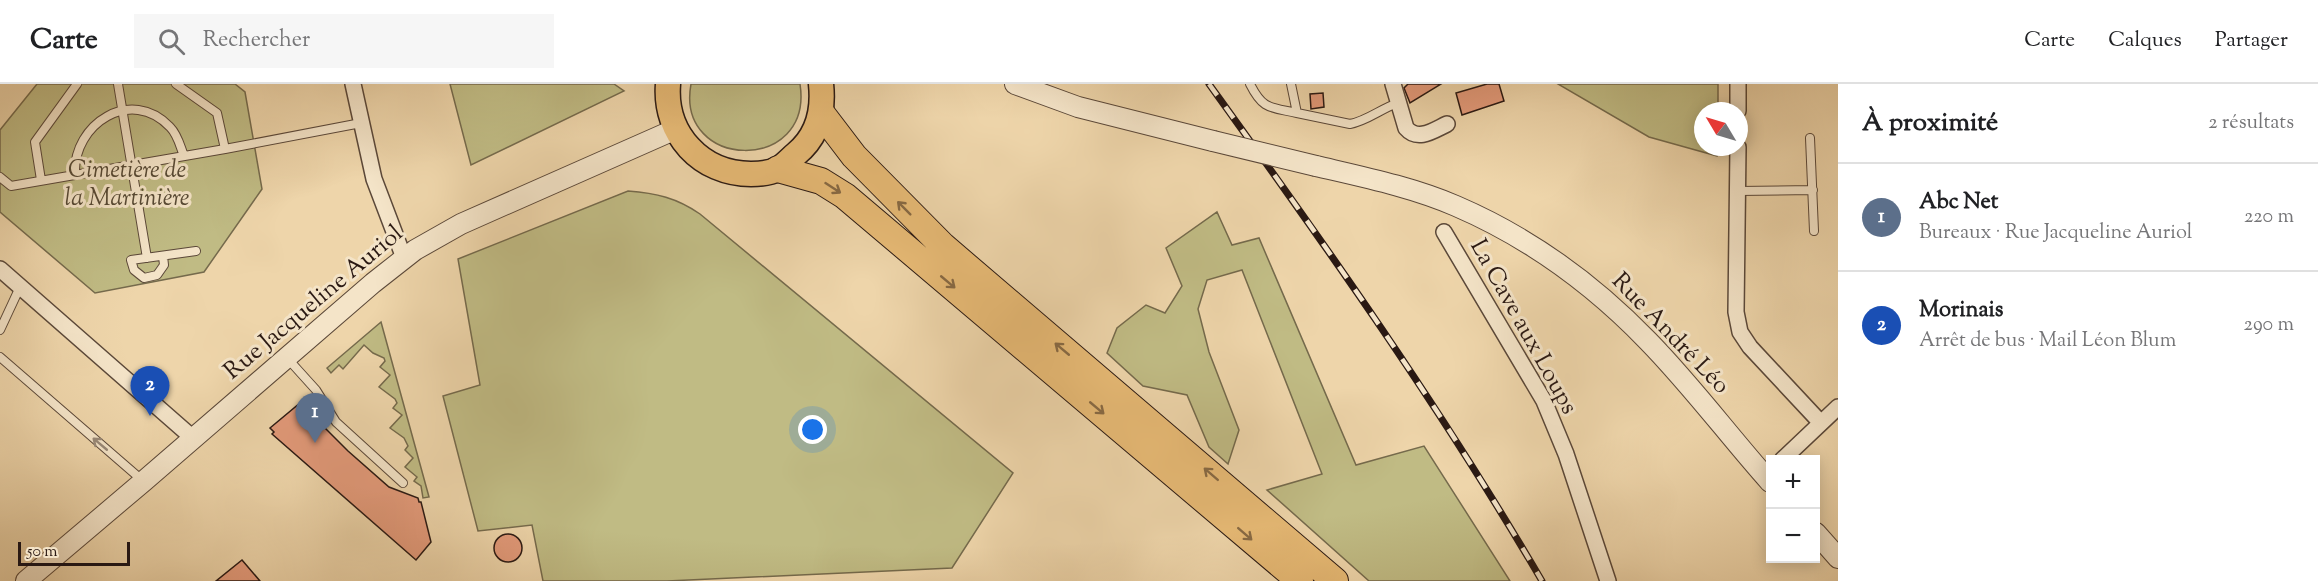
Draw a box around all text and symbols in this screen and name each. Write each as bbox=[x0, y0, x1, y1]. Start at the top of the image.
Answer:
search box bbox=[134, 14, 554, 68]
text: Carte bbox=[30, 21, 98, 61]
icon: search bbox=[155, 25, 188, 58]
text: Rechercher bbox=[203, 25, 310, 57]
text: Carte bbox=[2024, 26, 2075, 56]
text: Calques bbox=[2108, 26, 2182, 56]
text: Partager bbox=[2215, 26, 2288, 56]
north arrow bbox=[1694, 102, 1748, 156]
text: À proximité bbox=[1862, 105, 1998, 142]
text: 2 résultats bbox=[2208, 109, 2294, 138]
park label: Cimetière de la Martinière bbox=[65, 154, 189, 216]
one-way arrow bbox=[824, 183, 841, 195]
text: Abc Net bbox=[1919, 187, 1998, 219]
one-way arrow bbox=[897, 201, 911, 216]
text: 1 bbox=[1878, 203, 1885, 232]
text: 220 m bbox=[2244, 203, 2294, 232]
street label: Rue Jacqueline Auriol bbox=[217, 218, 411, 388]
text: Bureaux · Rue Jacqueline Auriol bbox=[1919, 219, 2192, 248]
street label: La Cave aux Loups bbox=[1461, 233, 1585, 421]
street label: Rue André Léo bbox=[1603, 266, 1737, 402]
one-way arrow bbox=[940, 275, 955, 289]
text: Morinais bbox=[1919, 295, 2003, 327]
text: 2 bbox=[1877, 311, 1886, 340]
text: 290 m bbox=[2244, 311, 2294, 340]
text: Arrêt de bus · Mail Léon Blum bbox=[1919, 327, 2176, 356]
one-way arrow bbox=[1055, 342, 1070, 356]
pin: 2 bbox=[130, 366, 170, 416]
pin: 1 bbox=[296, 394, 334, 443]
one-way arrow bbox=[1089, 401, 1105, 414]
your location bbox=[798, 415, 827, 444]
one-way arrow bbox=[93, 437, 108, 451]
map controls bbox=[1766, 455, 1820, 563]
button: + bbox=[1766, 455, 1820, 509]
one-way arrow bbox=[1203, 468, 1219, 481]
button: − bbox=[1766, 509, 1820, 563]
one-way arrow bbox=[1238, 527, 1253, 541]
scale bar bbox=[18, 539, 130, 566]
text: 50 m bbox=[27, 541, 58, 564]

